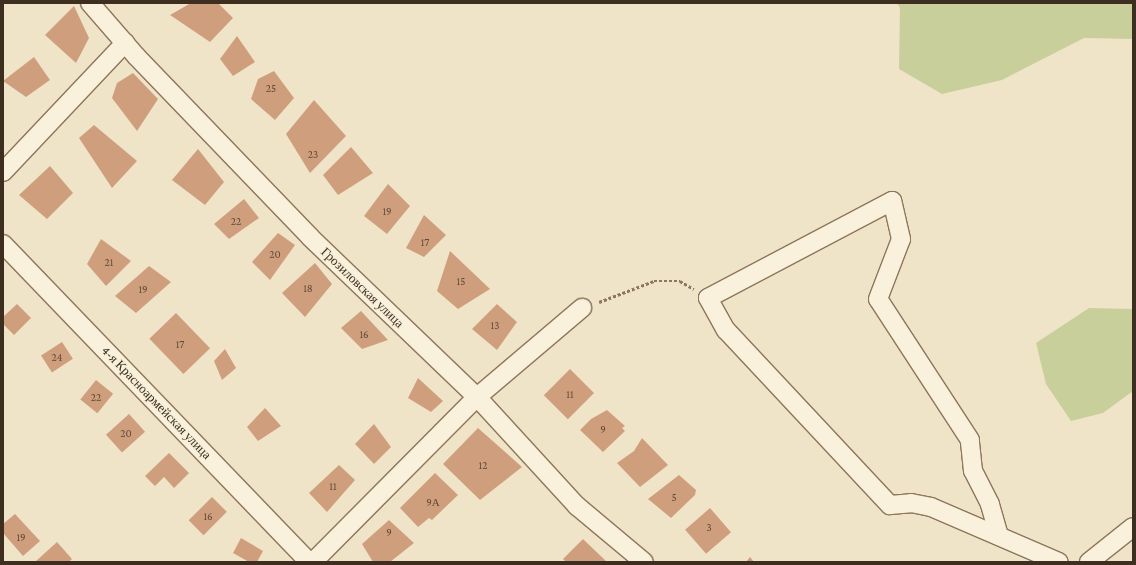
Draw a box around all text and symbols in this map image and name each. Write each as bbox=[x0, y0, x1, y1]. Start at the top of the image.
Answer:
house number: 25 bbox=[266, 81, 276, 95]
house number: 23 bbox=[308, 147, 318, 161]
house number: 19 bbox=[382, 204, 392, 218]
house number: 22 bbox=[231, 214, 241, 228]
house number: 17 bbox=[421, 235, 429, 249]
street label: Грозиловская улица bbox=[317, 245, 407, 331]
house number: 20 bbox=[269, 247, 281, 261]
house number: 21 bbox=[105, 255, 113, 269]
house number: 15 bbox=[457, 274, 465, 288]
house number: 18 bbox=[303, 281, 313, 295]
house number: 19 bbox=[138, 282, 148, 296]
house number: 13 bbox=[491, 318, 499, 332]
house number: 16 bbox=[359, 327, 369, 341]
house number: 17 bbox=[176, 337, 184, 351]
street label: 4-я Красноармейская улица bbox=[98, 343, 214, 463]
house number: 24 bbox=[52, 350, 62, 364]
house number: 11 bbox=[566, 387, 574, 401]
house number: 22 bbox=[91, 390, 101, 404]
house number: 9 bbox=[600, 422, 606, 436]
house number: 20 bbox=[120, 426, 132, 440]
house number: 12 bbox=[479, 458, 487, 472]
house number: 11 bbox=[329, 479, 337, 493]
house number: 5 bbox=[671, 490, 677, 504]
house number: 9А bbox=[426, 495, 440, 509]
house number: 16 bbox=[203, 509, 213, 523]
house number: 3 bbox=[706, 520, 712, 534]
house number: 9 bbox=[386, 525, 392, 539]
house number: 19 bbox=[16, 530, 26, 544]

